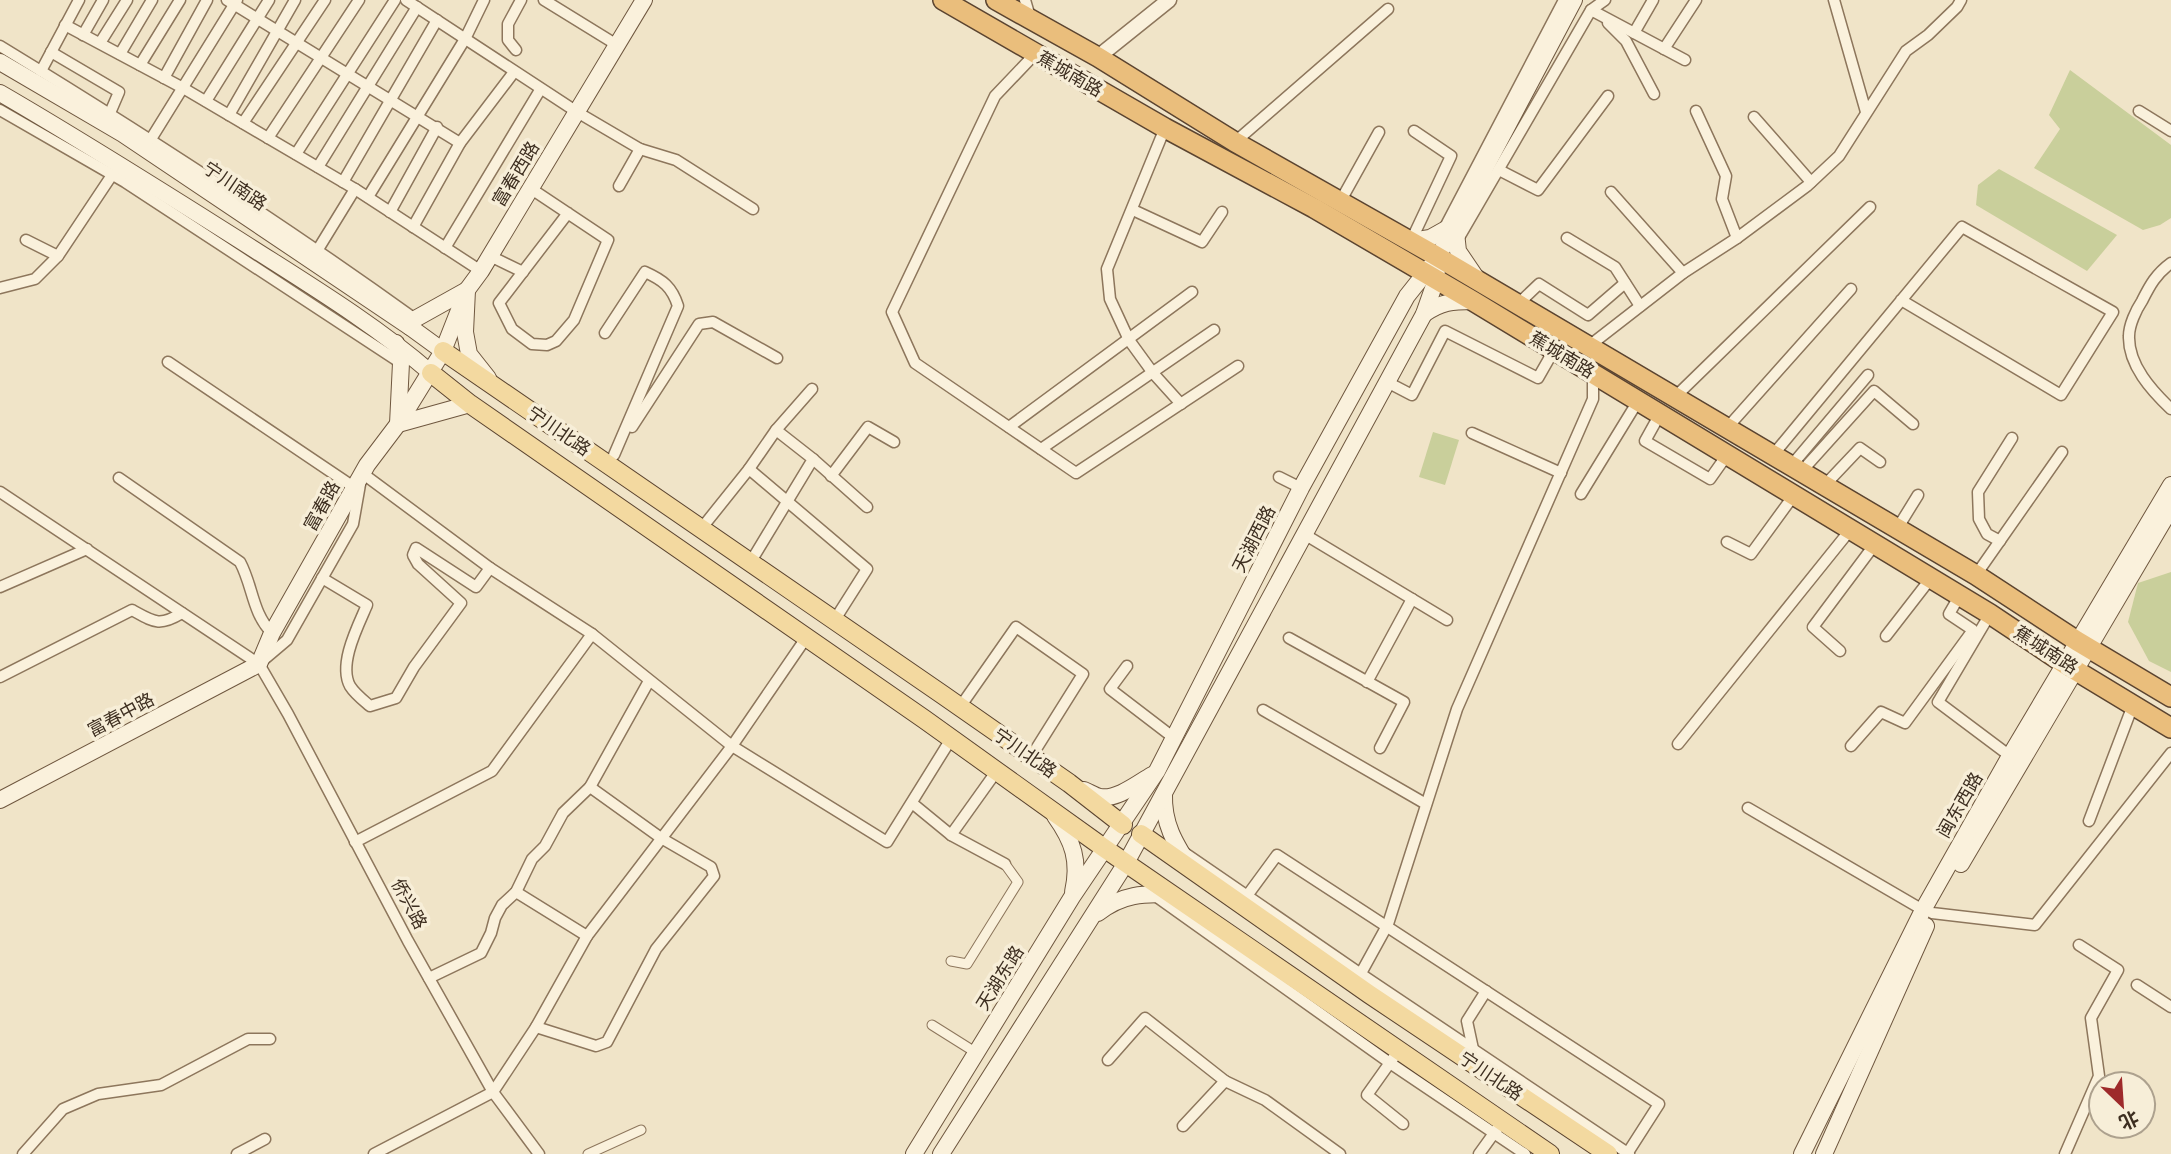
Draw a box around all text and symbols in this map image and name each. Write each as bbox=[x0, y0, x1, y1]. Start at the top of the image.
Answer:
street label: 蕉城南路 bbox=[1033, 46, 1107, 102]
street label: 富春西路 bbox=[488, 137, 544, 211]
street label: 宁川南路 bbox=[199, 157, 271, 215]
street label: 蕉城南路 bbox=[1525, 327, 1599, 383]
street label: 宁川北路 bbox=[523, 401, 595, 461]
street label: 富春路 bbox=[299, 477, 345, 535]
street label: 天湖西路 bbox=[1228, 502, 1280, 576]
street label: 蕉城南路 bbox=[2010, 621, 2082, 679]
street label: 富春中路 bbox=[84, 688, 158, 742]
street label: 宁川北路 bbox=[989, 723, 1061, 783]
street label: 闽东西路 bbox=[1932, 768, 1988, 842]
street label: 侨兴路 bbox=[387, 875, 431, 933]
street label: 天湖东路 bbox=[972, 942, 1028, 1014]
street label: 宁川北路 bbox=[1455, 1047, 1527, 1105]
north arrow bbox=[2087, 1070, 2157, 1140]
text: 北 bbox=[2115, 1106, 2142, 1134]

